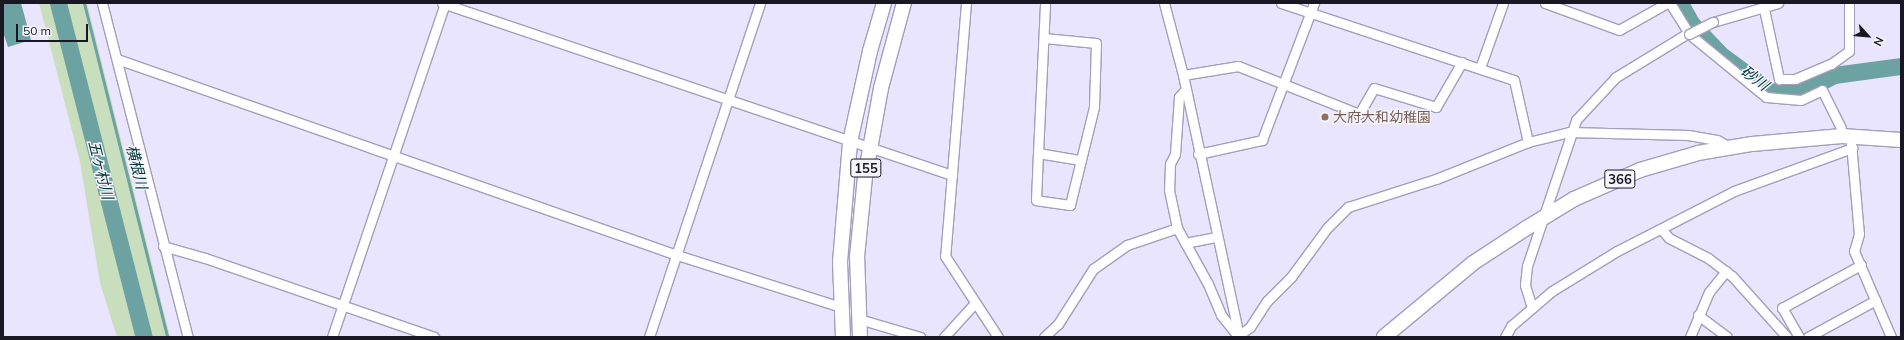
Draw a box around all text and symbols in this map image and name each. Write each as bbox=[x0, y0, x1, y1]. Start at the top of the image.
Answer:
scale bar bbox=[18, 16, 90, 42]
north arrow bbox=[1848, 16, 1888, 56]
text: 50 m bbox=[23, 23, 51, 38]
text: N bbox=[1871, 35, 1887, 48]
water label: 砂川 bbox=[1738, 62, 1772, 94]
place label: 大府大和幼稚園 bbox=[1333, 109, 1431, 125]
marker: 大府大和幼稚園 bbox=[1320, 112, 1330, 122]
water label: 五ヶ村川 bbox=[85, 139, 117, 201]
water label: 横根川 bbox=[123, 143, 151, 191]
road number: 155 bbox=[850, 157, 882, 179]
road number: 366 bbox=[1604, 168, 1636, 190]

